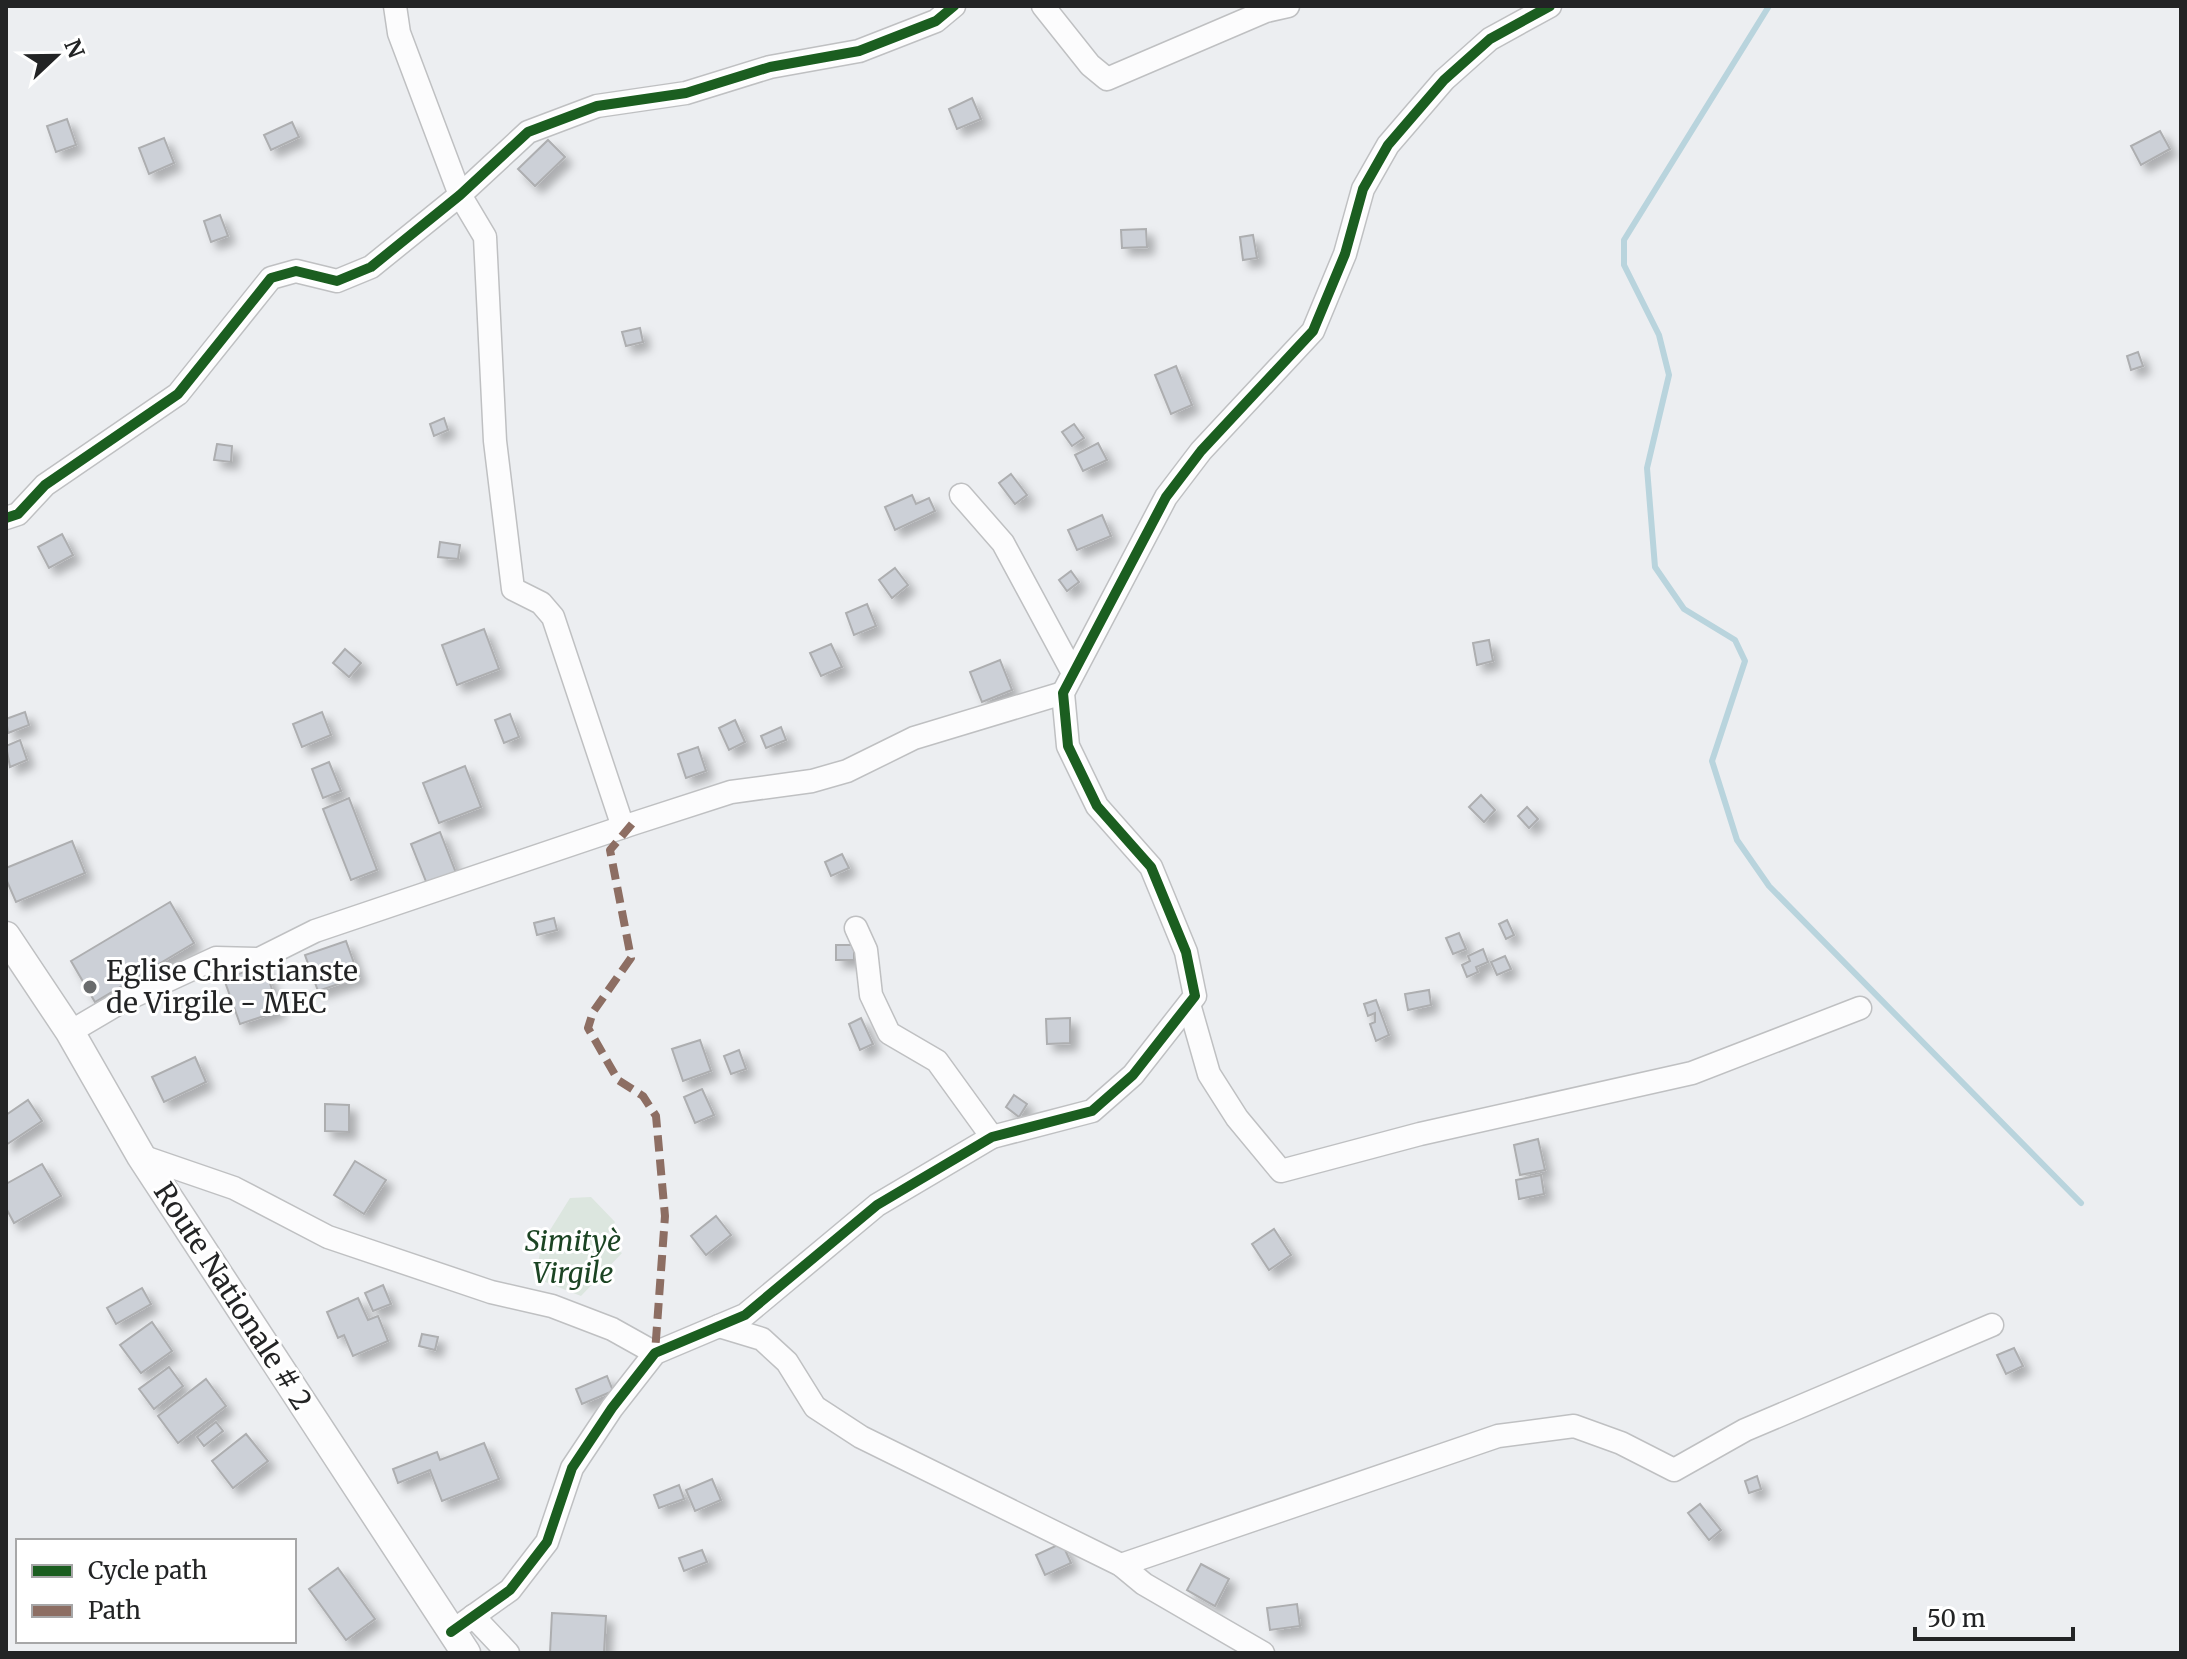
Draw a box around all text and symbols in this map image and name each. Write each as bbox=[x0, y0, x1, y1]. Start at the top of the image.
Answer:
north arrow bbox=[16, 16, 96, 96]
text: N bbox=[58, 35, 91, 62]
place label: Eglise Christianste de Virgile - MEC bbox=[106, 953, 358, 1021]
marker: Eglise Christianste de Virgile - MEC bbox=[81, 978, 99, 996]
street label: Route Nationale # 2 bbox=[146, 1176, 320, 1416]
park label: Simityè Virgile bbox=[525, 1223, 621, 1291]
legend bbox=[16, 1539, 296, 1643]
text: Cycle path bbox=[88, 1555, 207, 1586]
scale bar bbox=[1915, 1591, 2073, 1641]
text: Path bbox=[88, 1595, 141, 1626]
text: 50 m bbox=[1927, 1603, 1986, 1634]

